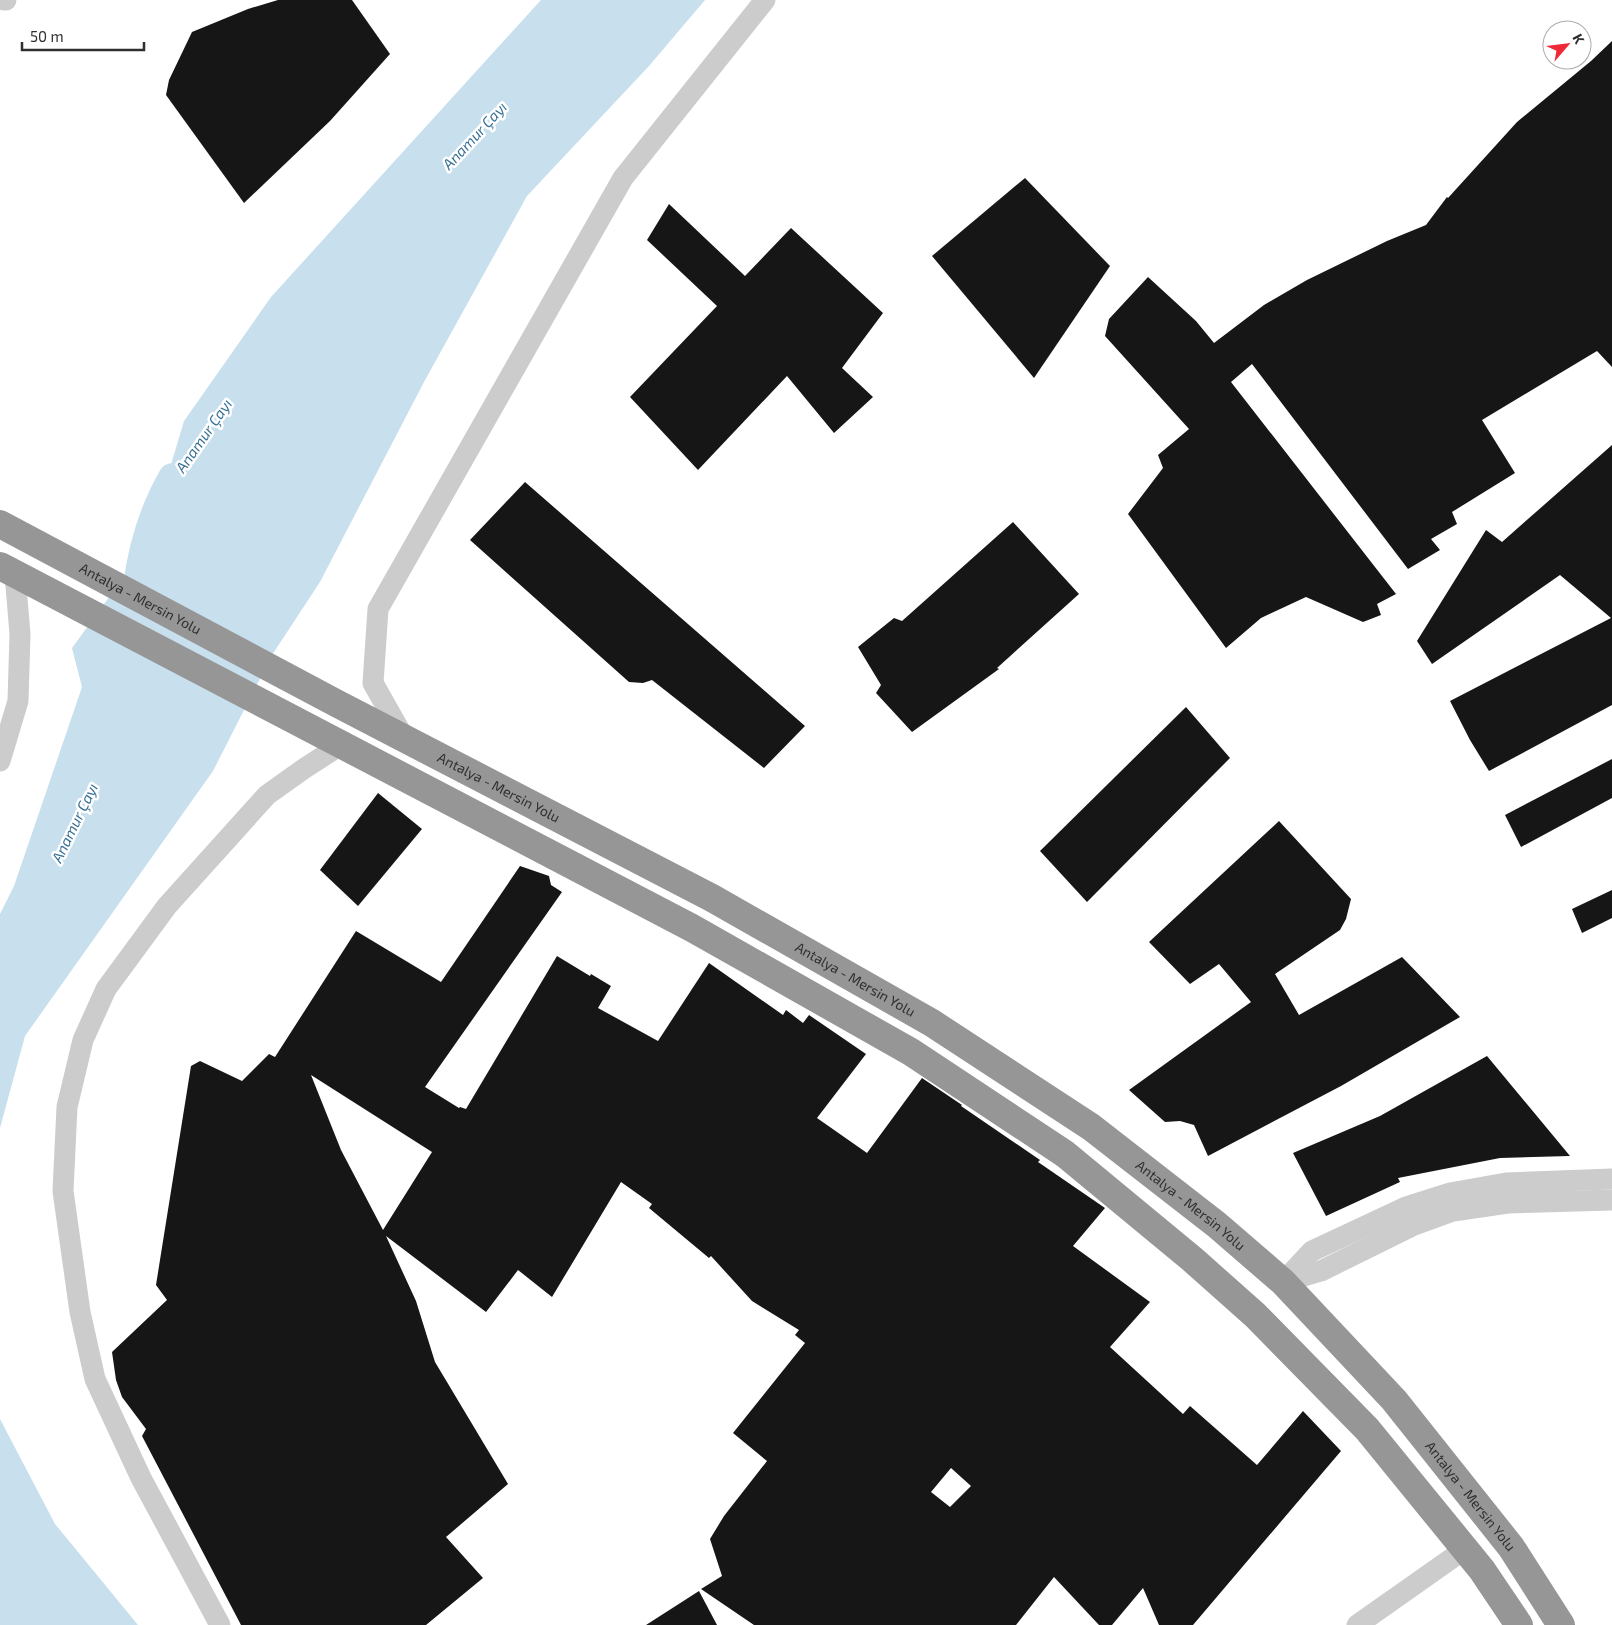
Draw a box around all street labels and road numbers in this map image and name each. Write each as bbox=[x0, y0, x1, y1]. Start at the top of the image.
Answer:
street label: Antalya - Mersin Yolu bbox=[77, 559, 204, 638]
street label: Antalya - Mersin Yolu bbox=[435, 748, 563, 826]
street label: Antalya - Mersin Yolu bbox=[792, 938, 919, 1020]
street label: Antalya - Mersin Yolu bbox=[1133, 1156, 1249, 1254]
street label: Antalya - Mersin Yolu bbox=[1422, 1438, 1520, 1554]

